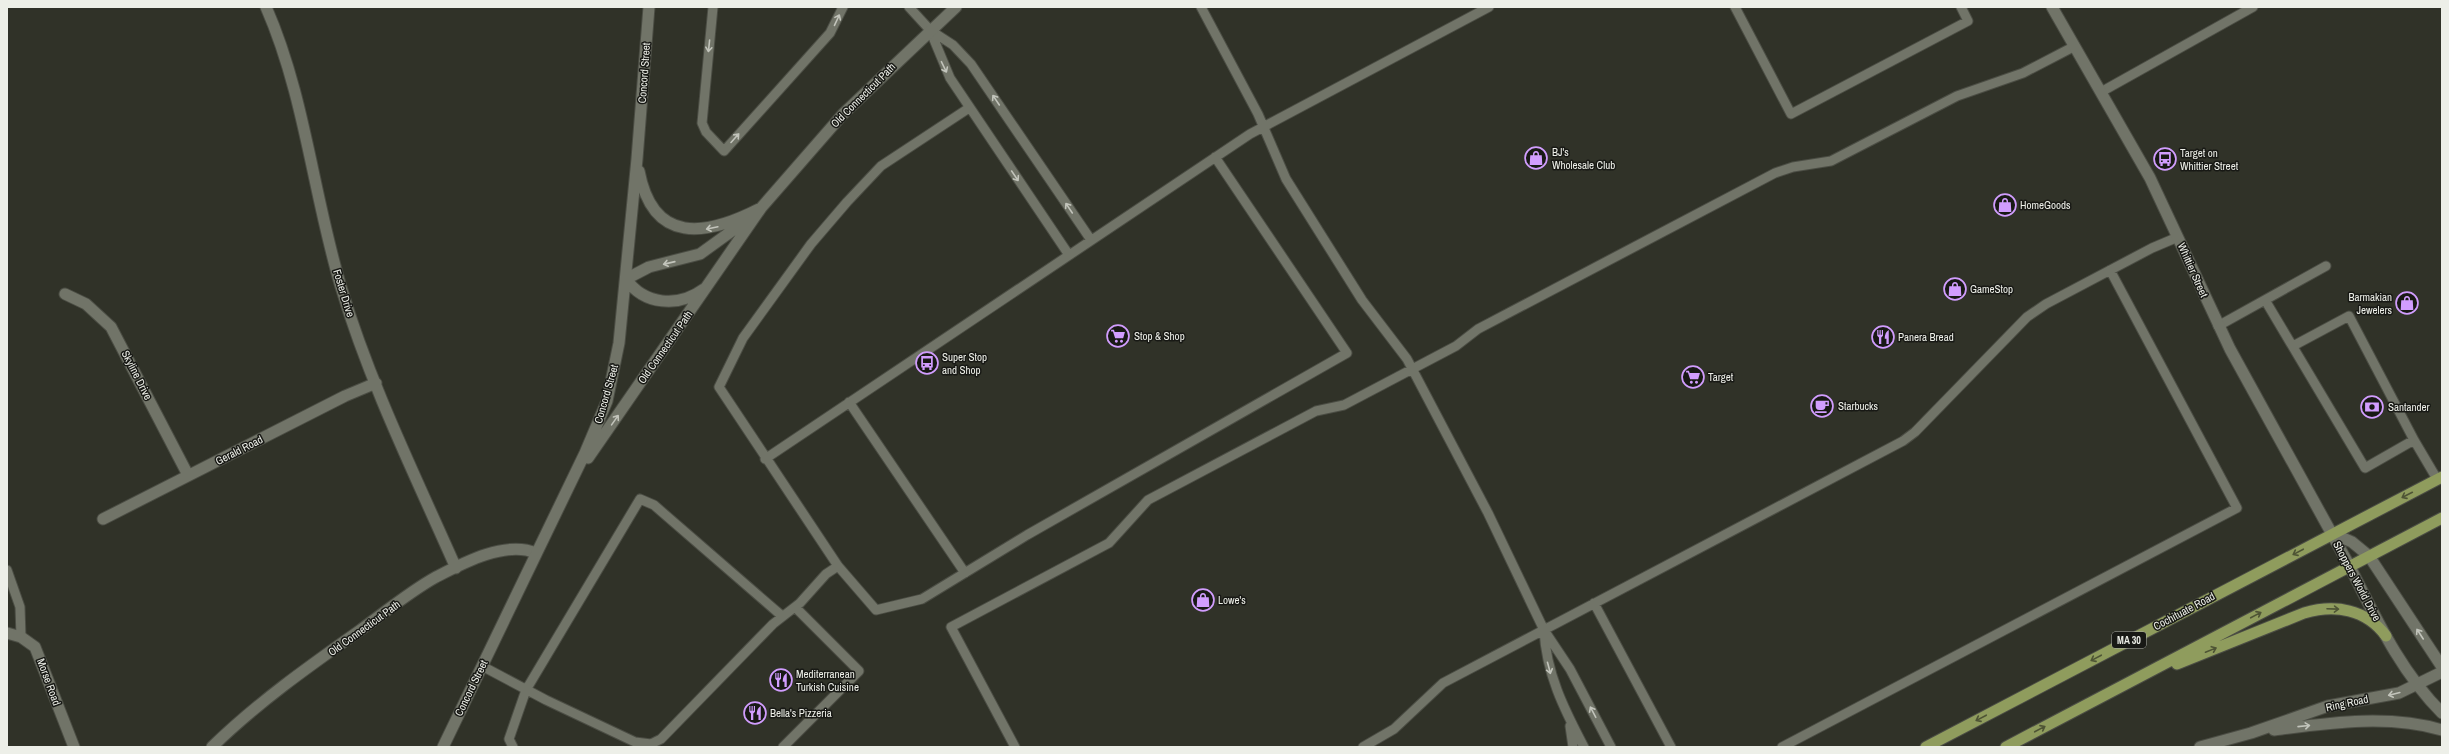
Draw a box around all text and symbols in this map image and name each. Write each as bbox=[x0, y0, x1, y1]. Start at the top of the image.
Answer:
one-way arrow bbox=[834, 15, 841, 27]
one-way arrow bbox=[706, 39, 713, 52]
street label: Concord Street bbox=[635, 42, 653, 104]
street label: Old Connecticut Path bbox=[828, 60, 898, 130]
one-way arrow bbox=[941, 60, 948, 72]
one-way arrow bbox=[992, 95, 1000, 106]
one-way arrow bbox=[730, 133, 740, 143]
shop icon: BJ's Wholesale Club bbox=[1523, 145, 1549, 171]
place label: BJ's Wholesale Club bbox=[1552, 145, 1615, 172]
bus stop icon: Target on Whittier Street bbox=[2152, 146, 2178, 172]
place label: Target on Whittier Street bbox=[2180, 146, 2239, 173]
one-way arrow bbox=[1011, 170, 1019, 181]
shop icon: HomeGoods bbox=[1992, 192, 2018, 218]
place label: HomeGoods bbox=[2020, 198, 2071, 212]
one-way arrow bbox=[1065, 203, 1073, 214]
one-way arrow bbox=[706, 224, 719, 232]
street label: Whittier Street bbox=[2175, 241, 2211, 300]
one-way arrow bbox=[663, 259, 676, 267]
street label: Foster Drive bbox=[330, 267, 358, 319]
shop icon: GameStop bbox=[1942, 276, 1968, 302]
place label: GameStop bbox=[1970, 282, 2013, 296]
place label: Barmakian Jewelers bbox=[2348, 290, 2392, 317]
shop icon: Barmakian Jewelers bbox=[2394, 290, 2420, 316]
street label: Old Connecticut Path bbox=[635, 308, 695, 386]
supermarket icon: Stop & Shop bbox=[1105, 323, 1131, 349]
restaurant icon: Panera Bread bbox=[1870, 324, 1896, 350]
place label: Stop & Shop bbox=[1134, 329, 1185, 343]
place label: Panera Bread bbox=[1898, 330, 1954, 344]
street label: Skyline Drive bbox=[119, 348, 155, 402]
bus stop icon: Super Stop and Shop bbox=[914, 350, 940, 376]
place label: Super Stop and Shop bbox=[942, 350, 987, 377]
street label: Concord Street bbox=[591, 362, 621, 425]
supermarket icon: Target bbox=[1680, 364, 1706, 390]
place label: Target bbox=[1708, 370, 1734, 384]
cafe icon: Starbucks bbox=[1809, 393, 1835, 419]
bank icon: Santander bbox=[2359, 394, 2385, 420]
place label: Starbucks bbox=[1838, 399, 1879, 413]
place label: Santander bbox=[2388, 400, 2430, 414]
one-way arrow bbox=[611, 415, 619, 426]
street label: Gerald Road bbox=[213, 432, 265, 468]
one-way arrow bbox=[2402, 491, 2414, 499]
street label: Shoppers World Drive bbox=[2330, 539, 2384, 623]
one-way arrow bbox=[2292, 548, 2304, 556]
shop icon: Lowe's bbox=[1190, 587, 1216, 613]
street label: Cochituate Road bbox=[2151, 589, 2217, 633]
place label: Lowe's bbox=[1218, 593, 1246, 607]
street label: Old Connecticut Path bbox=[325, 597, 403, 659]
one-way arrow bbox=[2326, 605, 2339, 612]
one-way arrow bbox=[2250, 610, 2262, 618]
one-way arrow bbox=[2416, 628, 2424, 640]
road number: MA 30 bbox=[2112, 632, 2146, 648]
one-way arrow bbox=[2204, 646, 2216, 653]
one-way arrow bbox=[2090, 654, 2102, 662]
street label: Morse Road bbox=[34, 657, 64, 707]
street label: Concord Street bbox=[451, 657, 491, 718]
one-way arrow bbox=[1546, 661, 1553, 674]
restaurant icon: Mediterranean Turkish Cuisine bbox=[768, 667, 794, 693]
place label: Mediterranean Turkish Cuisine bbox=[796, 667, 859, 694]
one-way arrow bbox=[2388, 690, 2401, 698]
street label: Ring Road bbox=[2324, 692, 2370, 714]
restaurant icon: Bella's Pizzeria bbox=[742, 700, 768, 726]
place label: Bella's Pizzeria bbox=[770, 706, 832, 720]
one-way arrow bbox=[1589, 707, 1596, 719]
one-way arrow bbox=[1975, 715, 1987, 722]
one-way arrow bbox=[2297, 722, 2310, 730]
one-way arrow bbox=[2034, 725, 2046, 732]

